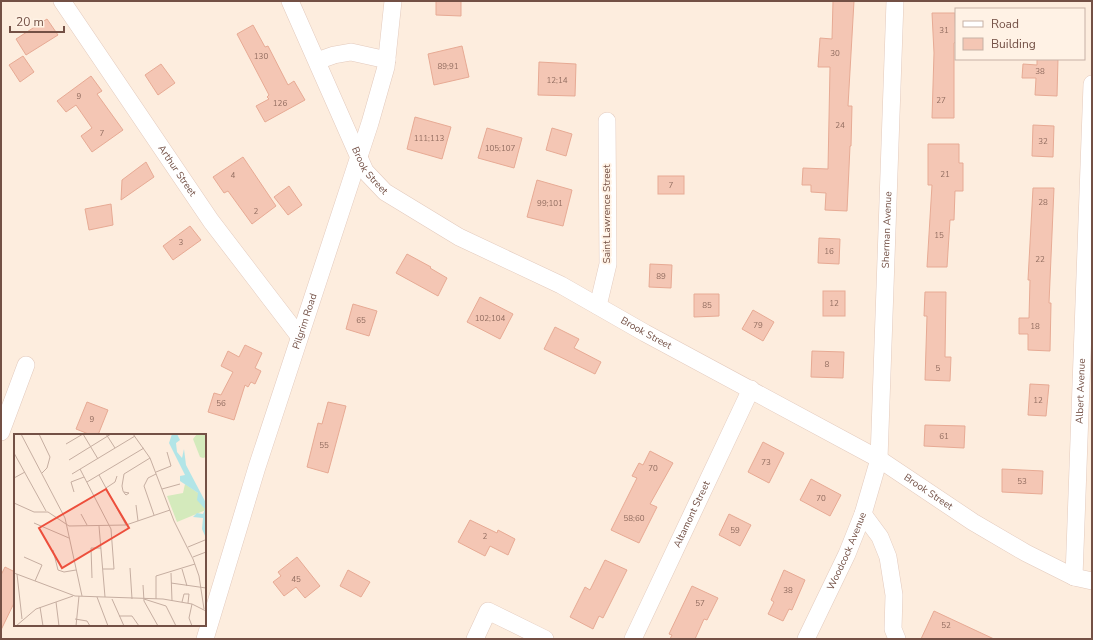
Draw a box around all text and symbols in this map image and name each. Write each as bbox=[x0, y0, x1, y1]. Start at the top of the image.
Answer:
scale bar bbox=[10, 8, 64, 34]
legend bbox=[955, 8, 1085, 60]
text: 20 m bbox=[16, 14, 44, 30]
text: Road bbox=[991, 16, 1019, 32]
house number: 31 bbox=[939, 25, 949, 36]
text: Building bbox=[991, 36, 1036, 52]
house number: 30 bbox=[830, 48, 840, 59]
house number: 130 bbox=[254, 51, 268, 62]
house number: 89;91 bbox=[437, 61, 459, 72]
house number: 38 bbox=[1035, 66, 1045, 77]
house number: 12;14 bbox=[546, 75, 568, 86]
house number: 9 bbox=[77, 91, 82, 102]
house number: 27 bbox=[936, 95, 946, 106]
house number: 126 bbox=[273, 98, 287, 109]
house number: 24 bbox=[835, 120, 845, 131]
house number: 7 bbox=[100, 128, 105, 139]
house number: 111;113 bbox=[414, 133, 445, 144]
house number: 32 bbox=[1038, 136, 1048, 147]
street label: Arthur Street bbox=[154, 142, 200, 200]
house number: 105;107 bbox=[485, 143, 516, 154]
street label: Brook Street bbox=[348, 144, 391, 198]
street label: Saint Lawrence Street bbox=[600, 164, 614, 263]
house number: 21 bbox=[940, 169, 950, 180]
house number: 4 bbox=[231, 170, 236, 181]
house number: 7 bbox=[669, 180, 674, 191]
street label: Sherman Avenue bbox=[879, 191, 895, 269]
house number: 28 bbox=[1038, 197, 1048, 208]
house number: 99;101 bbox=[537, 198, 563, 209]
house number: 2 bbox=[254, 206, 259, 217]
house number: 15 bbox=[934, 230, 944, 241]
house number: 3 bbox=[179, 237, 184, 248]
house number: 16 bbox=[824, 246, 834, 257]
house number: 22 bbox=[1035, 254, 1045, 265]
house number: 89 bbox=[656, 271, 666, 282]
street label: Pilgrim Road bbox=[289, 292, 321, 351]
house number: 12 bbox=[829, 298, 839, 309]
house number: 85 bbox=[702, 300, 712, 311]
house number: 102;104 bbox=[475, 313, 506, 324]
street label: Brook Street bbox=[618, 313, 675, 353]
house number: 65 bbox=[356, 315, 366, 326]
house number: 79 bbox=[753, 320, 763, 331]
house number: 18 bbox=[1030, 321, 1040, 332]
street label: Albert Avenue bbox=[1073, 358, 1089, 424]
house number: 8 bbox=[825, 359, 830, 370]
house number: 5 bbox=[936, 363, 941, 374]
house number: 12 bbox=[1033, 395, 1043, 406]
house number: 56 bbox=[216, 398, 226, 409]
house number: 9 bbox=[90, 414, 95, 425]
house number: 61 bbox=[939, 431, 949, 442]
inset map bbox=[14, 434, 206, 626]
house number: 55 bbox=[319, 440, 329, 451]
house number: 73 bbox=[761, 457, 771, 468]
house number: 70 bbox=[648, 463, 658, 474]
street label: Brook Street bbox=[901, 471, 956, 514]
house number: 53 bbox=[1017, 476, 1027, 487]
street label: Altamont Street bbox=[670, 478, 714, 550]
house number: 70 bbox=[816, 493, 826, 504]
street label: Woodcock Avenue bbox=[824, 510, 870, 592]
house number: 58;60 bbox=[623, 513, 645, 524]
house number: 59 bbox=[730, 525, 740, 536]
house number: 2 bbox=[483, 531, 488, 542]
house number: 45 bbox=[291, 574, 301, 585]
house number: 38 bbox=[783, 585, 793, 596]
house number: 57 bbox=[695, 598, 705, 609]
house number: 52 bbox=[941, 620, 951, 631]

